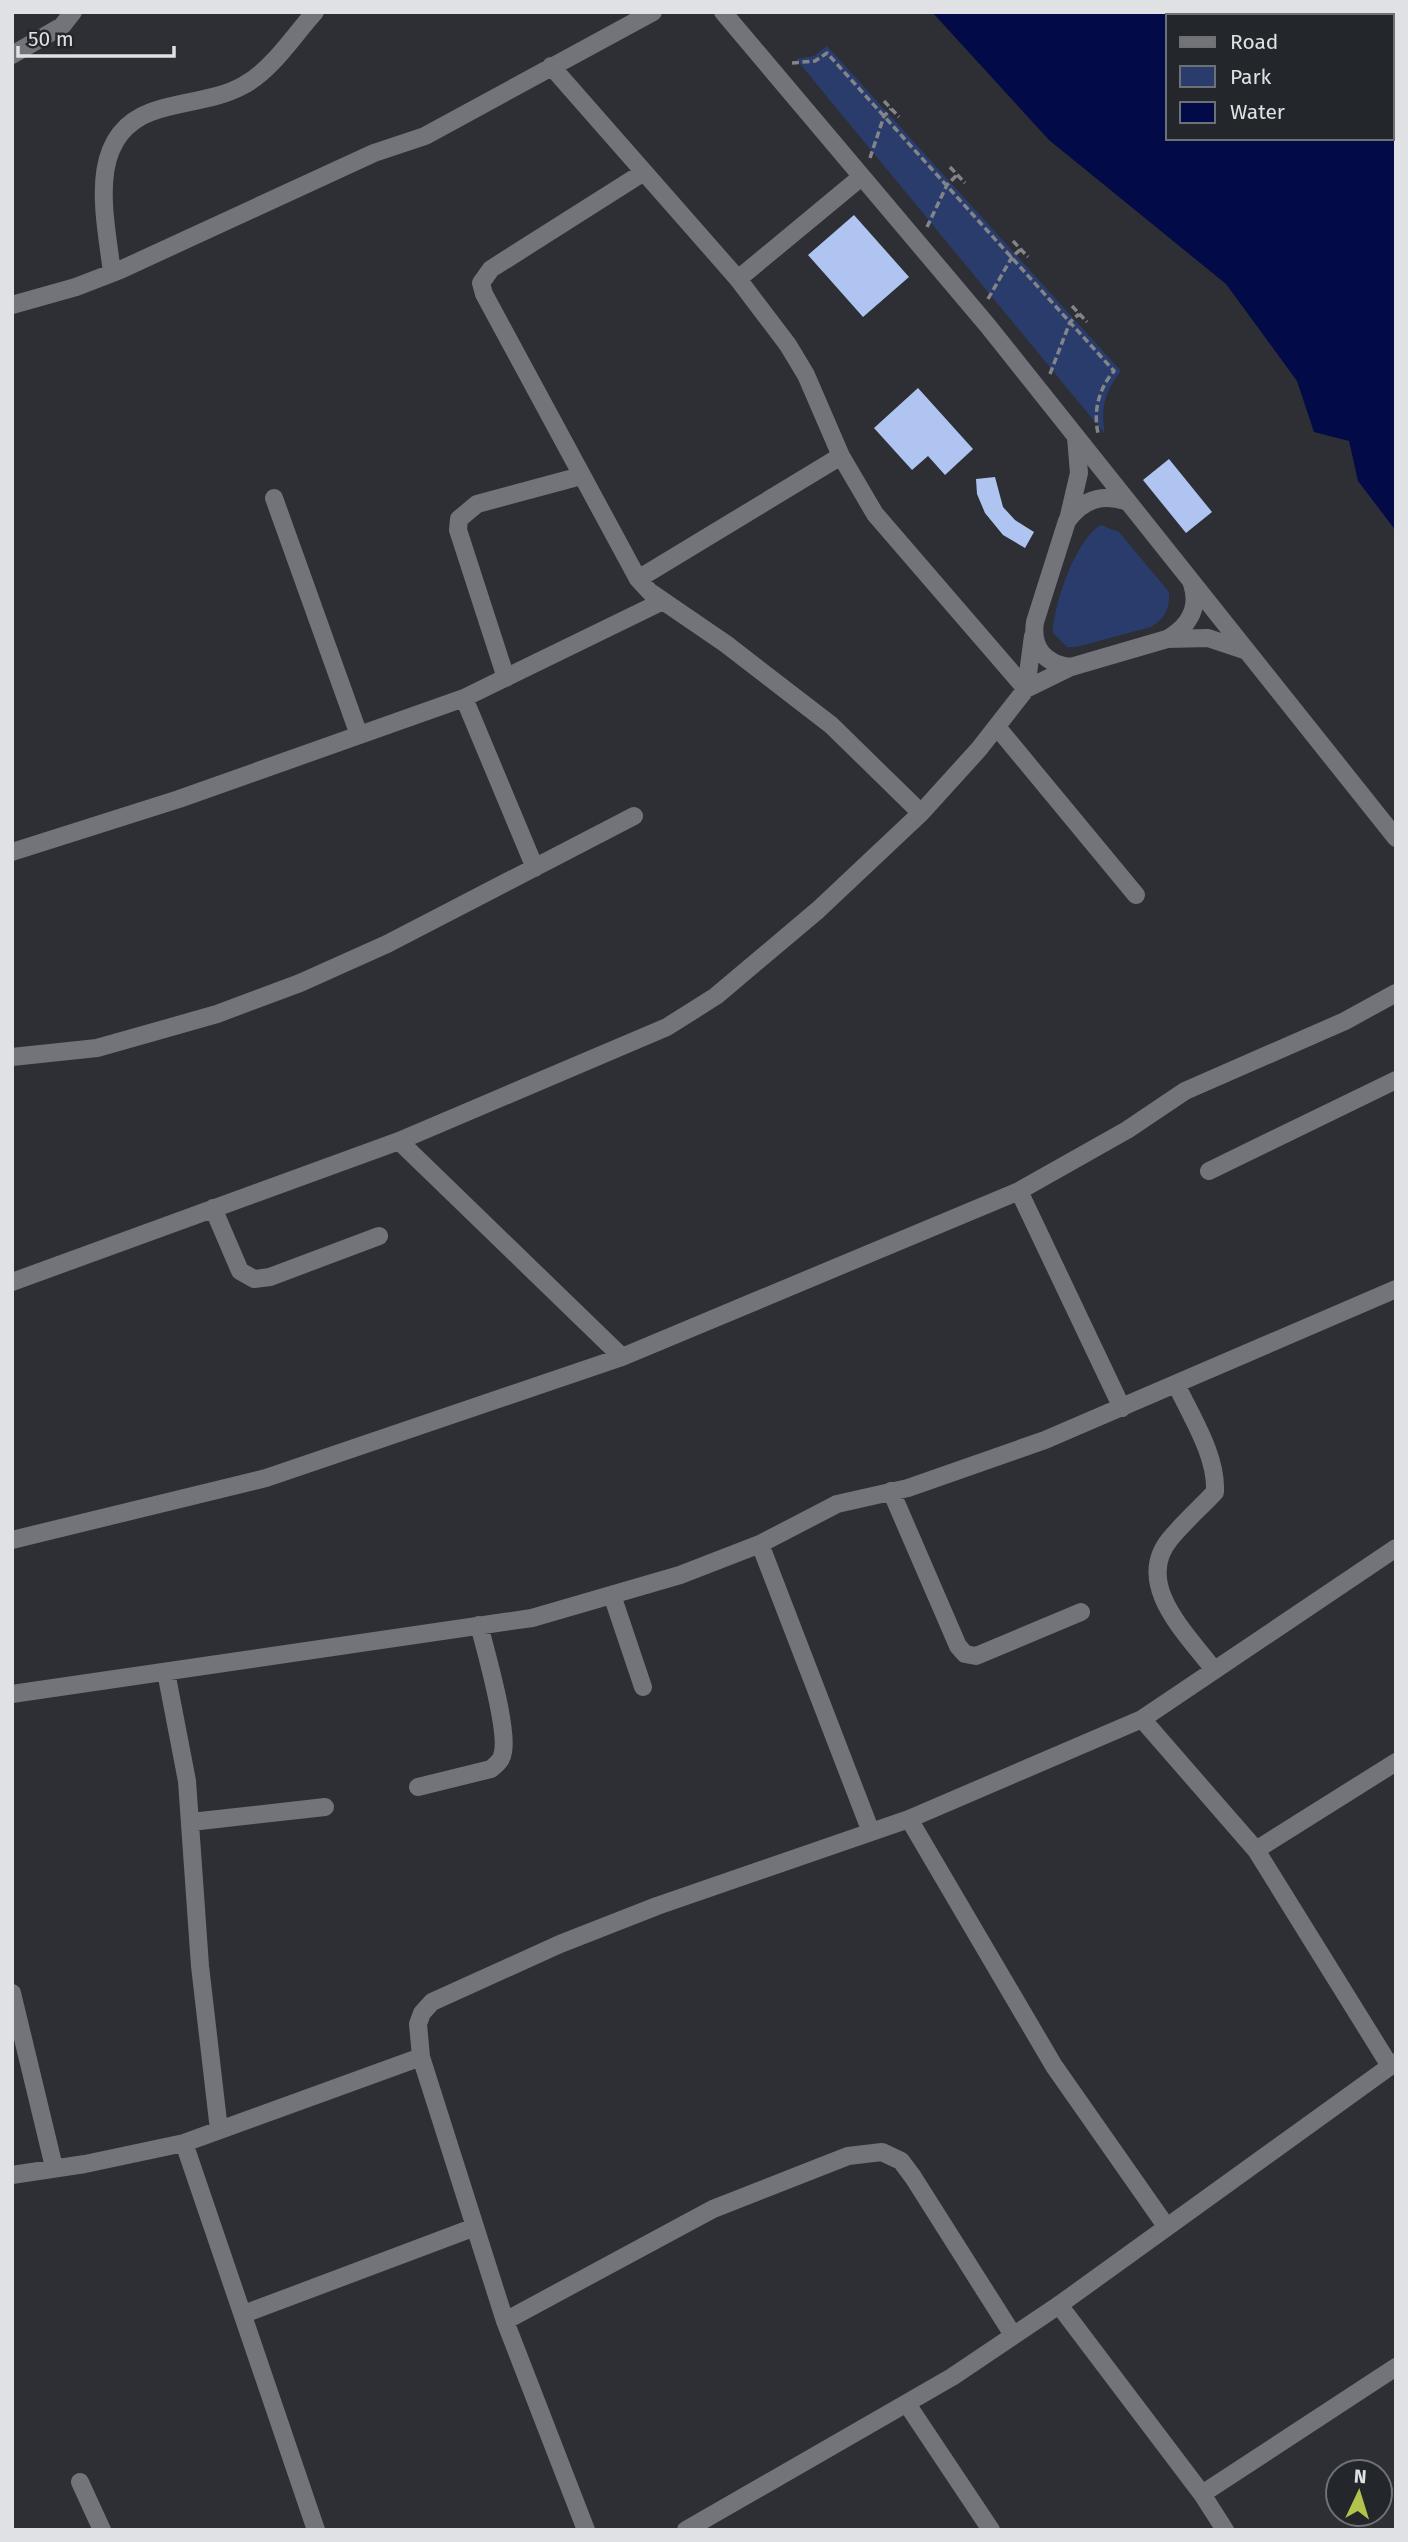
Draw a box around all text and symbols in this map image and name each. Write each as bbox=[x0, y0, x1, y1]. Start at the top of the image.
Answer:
scale bar bbox=[18, 14, 173, 58]
legend bbox=[1166, 14, 1394, 140]
text: 50 m bbox=[28, 26, 74, 52]
text: Road bbox=[1230, 29, 1278, 55]
text: Park bbox=[1230, 64, 1272, 90]
text: Water bbox=[1230, 99, 1285, 125]
north arrow bbox=[1324, 2458, 1394, 2528]
text: N bbox=[1353, 2465, 1367, 2488]

